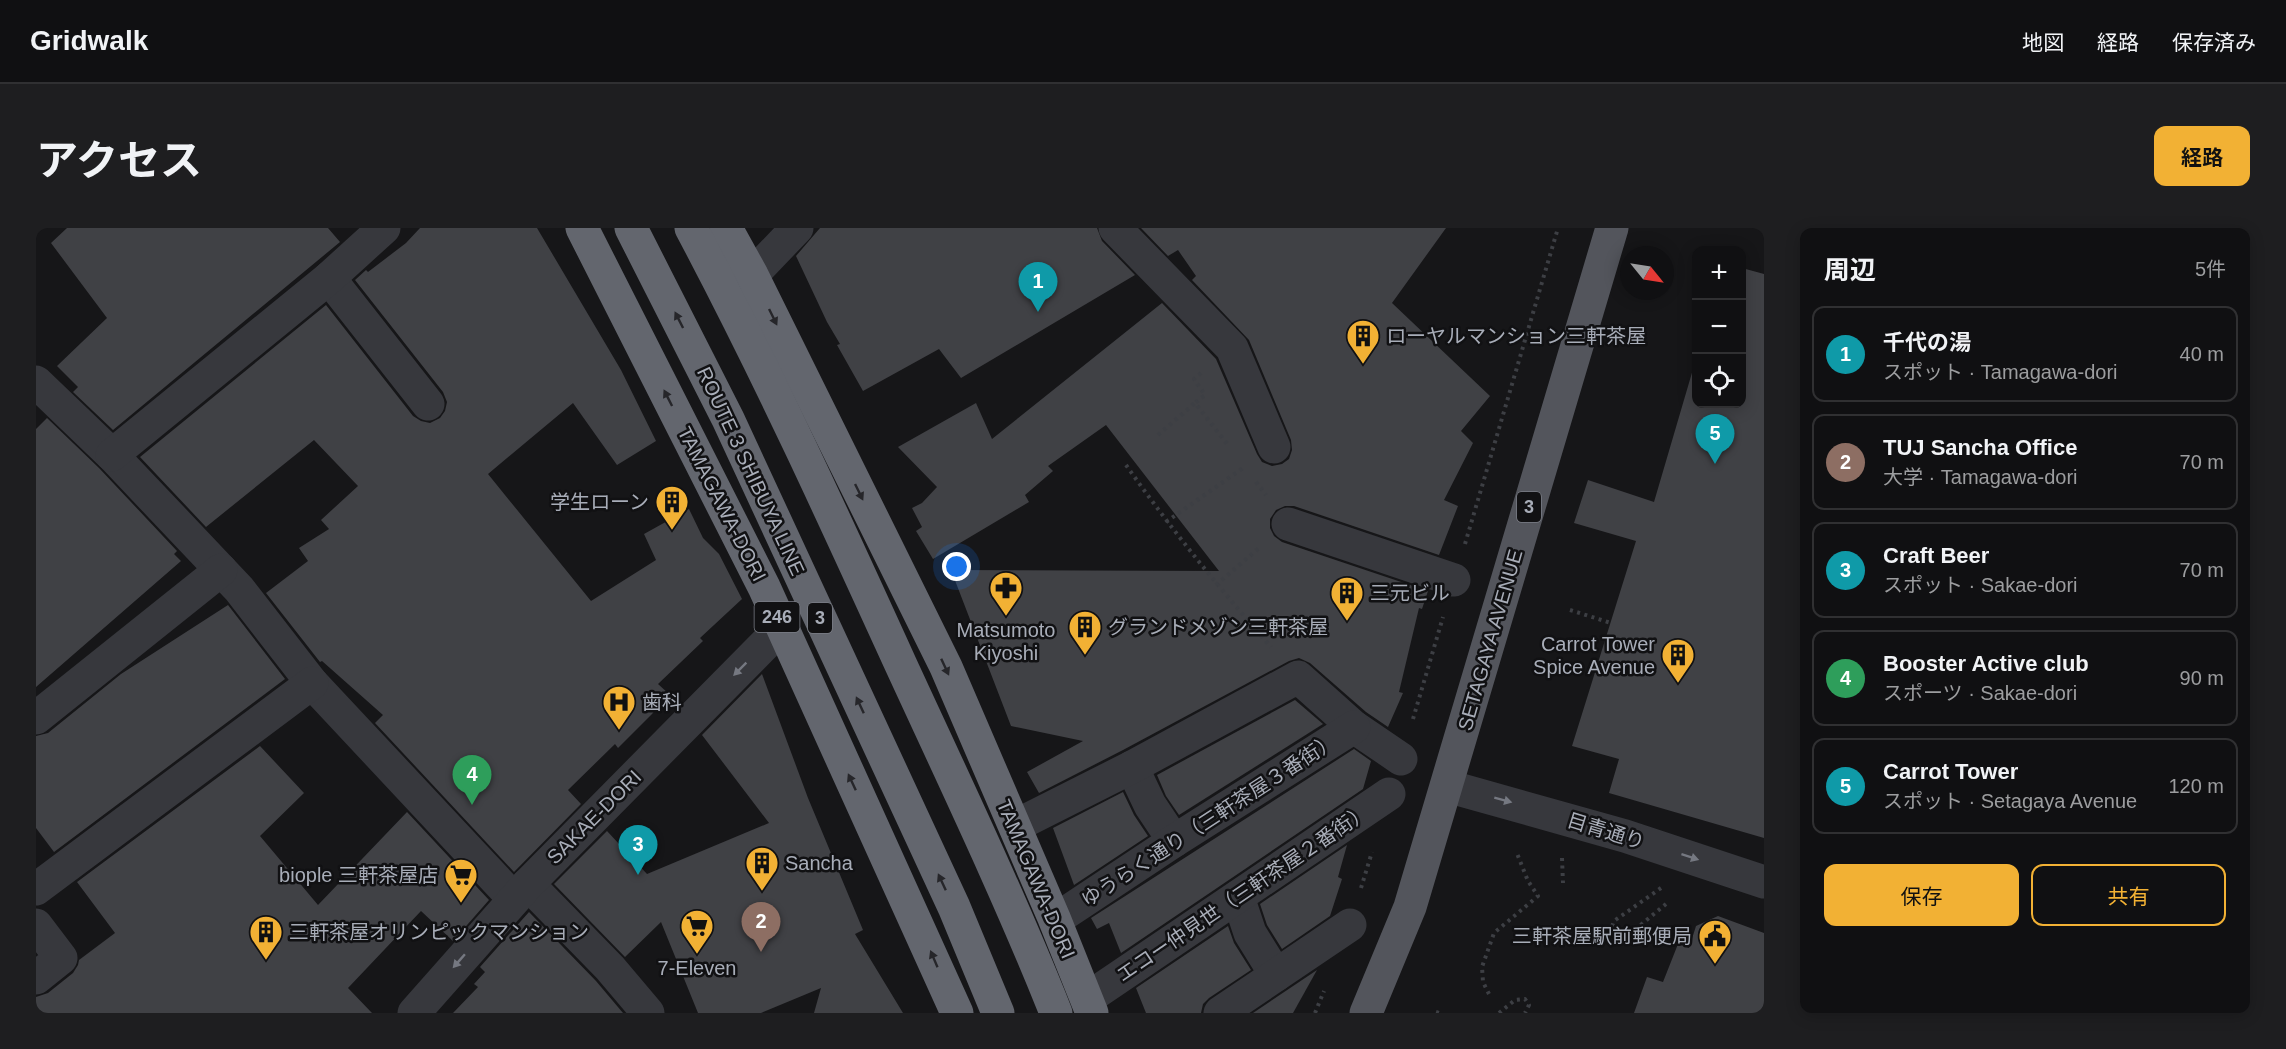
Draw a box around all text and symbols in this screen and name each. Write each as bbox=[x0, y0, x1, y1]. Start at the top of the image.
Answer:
text: Gridwalk bbox=[30, 25, 148, 56]
text: 地図 bbox=[2022, 31, 2064, 54]
text: 経路 bbox=[2097, 31, 2139, 54]
text: 保存済み bbox=[2172, 31, 2256, 54]
button: 経路 bbox=[2154, 126, 2250, 186]
text: アクセス bbox=[36, 137, 202, 184]
north arrow bbox=[1620, 246, 1674, 300]
map controls bbox=[1692, 246, 1746, 408]
button: + bbox=[1692, 246, 1746, 300]
text: 周辺 bbox=[1824, 255, 1876, 285]
text: 5件 bbox=[2195, 258, 2226, 280]
pin: 1 bbox=[1018, 262, 1058, 312]
button: − bbox=[1692, 300, 1746, 354]
one-way arrow bbox=[767, 308, 777, 326]
one-way arrow bbox=[674, 311, 683, 328]
building icon: ローヤルマンション三軒茶屋 bbox=[1345, 318, 1381, 365]
place label: ローヤルマンション三軒茶屋 bbox=[1386, 325, 1646, 347]
text: 千代の湯 bbox=[1883, 330, 1971, 355]
text: 1 bbox=[1840, 343, 1851, 365]
text: 40 m bbox=[2180, 343, 2224, 365]
button: locate bbox=[1692, 354, 1746, 408]
text: スポット · Tamagawa-dori bbox=[1883, 361, 2118, 383]
street label: ROUTE 3 SHIBUYA LINE bbox=[693, 363, 809, 579]
one-way arrow bbox=[664, 389, 674, 407]
pin: 5 bbox=[1696, 414, 1734, 464]
street label: TAMAGAWA-DORI bbox=[674, 423, 770, 585]
text: TUJ Sancha Office bbox=[1883, 435, 2077, 460]
text: 2 bbox=[1840, 451, 1851, 473]
text: 70 m bbox=[2180, 451, 2224, 473]
text: 大学 · Tamagawa-dori bbox=[1883, 466, 2078, 488]
one-way arrow bbox=[855, 483, 864, 500]
building icon: 学生ローン bbox=[654, 484, 690, 531]
place label: 学生ローン bbox=[550, 491, 649, 513]
road number: 3 bbox=[1517, 492, 1541, 522]
text: Craft Beer bbox=[1883, 543, 1989, 568]
street label: SETAGAYA AVENUE bbox=[1454, 547, 1526, 733]
your location bbox=[942, 552, 971, 581]
text: 3 bbox=[1840, 559, 1851, 581]
text: 70 m bbox=[2180, 559, 2224, 581]
pharmacy icon: Matsumoto Kiyoshi bbox=[988, 570, 1024, 617]
text: スポット · Sakae-dori bbox=[1883, 574, 2078, 596]
building icon: 三元ビル bbox=[1329, 575, 1365, 622]
place label: 三元ビル bbox=[1370, 582, 1450, 604]
road number: 246 bbox=[754, 602, 800, 632]
road number: 3 bbox=[808, 603, 832, 633]
building icon: グランドメゾン三軒茶屋 bbox=[1067, 609, 1103, 656]
place label: グランドメゾン三軒茶屋 bbox=[1108, 616, 1328, 638]
place label: Matsumoto Kiyoshi bbox=[957, 619, 1055, 664]
place label: Carrot Tower Spice Avenue bbox=[1533, 633, 1655, 678]
building icon: Carrot Tower Spice Avenue bbox=[1660, 637, 1696, 684]
text: Booster Active club bbox=[1883, 651, 2089, 676]
one-way arrow bbox=[941, 658, 950, 675]
one-way arrow bbox=[733, 662, 747, 677]
text: 4 bbox=[1840, 667, 1851, 689]
text: 90 m bbox=[2180, 667, 2224, 689]
text: スポーツ · Sakae-dori bbox=[1883, 682, 2077, 704]
hospital icon: 歯科 bbox=[601, 684, 637, 731]
place label: 歯科 bbox=[642, 691, 682, 713]
one-way arrow bbox=[856, 696, 865, 713]
street label: ゆうらく通り（三軒茶屋３番街） bbox=[1077, 729, 1341, 911]
pin: 4 bbox=[452, 756, 492, 805]
text: Carrot Tower bbox=[1883, 759, 2018, 784]
street label: SAKAE-DORI bbox=[543, 766, 645, 868]
one-way arrow bbox=[847, 773, 857, 791]
text: 5 bbox=[1840, 775, 1851, 797]
text: 120 m bbox=[2168, 775, 2224, 797]
text: スポット · Setagaya Avenue bbox=[1883, 790, 2137, 812]
street label: TAMAGAWA-DORI bbox=[993, 796, 1079, 962]
one-way arrow bbox=[1494, 796, 1513, 806]
street label: エコー仲見世（三軒茶屋２番街） bbox=[1112, 800, 1374, 986]
street label: 目青通り bbox=[1565, 809, 1647, 853]
pin: 3 bbox=[618, 826, 658, 875]
building icon: Sancha bbox=[744, 845, 780, 892]
place label: Sancha bbox=[785, 852, 854, 874]
one-way arrow bbox=[1681, 853, 1699, 863]
supermarket icon: biople 三軒茶屋店 bbox=[443, 857, 479, 904]
place label: biople 三軒茶屋店 bbox=[279, 864, 438, 886]
button: 保存 bbox=[1824, 864, 2019, 926]
button: 共有 bbox=[2031, 864, 2226, 926]
one-way arrow bbox=[937, 872, 947, 890]
pin: 2 bbox=[742, 902, 780, 952]
supermarket icon: 7-Eleven bbox=[679, 908, 715, 955]
building icon: 三軒茶屋オリンピックマンション bbox=[248, 914, 284, 961]
public building icon: 三軒茶屋駅前郵便局 bbox=[1697, 918, 1733, 965]
place label: 三軒茶屋オリンピックマンション bbox=[289, 921, 589, 943]
place label: 三軒茶屋駅前郵便局 bbox=[1512, 925, 1692, 947]
one-way arrow bbox=[929, 950, 939, 968]
one-way arrow bbox=[453, 953, 466, 968]
place label: 7-Eleven bbox=[658, 957, 736, 979]

